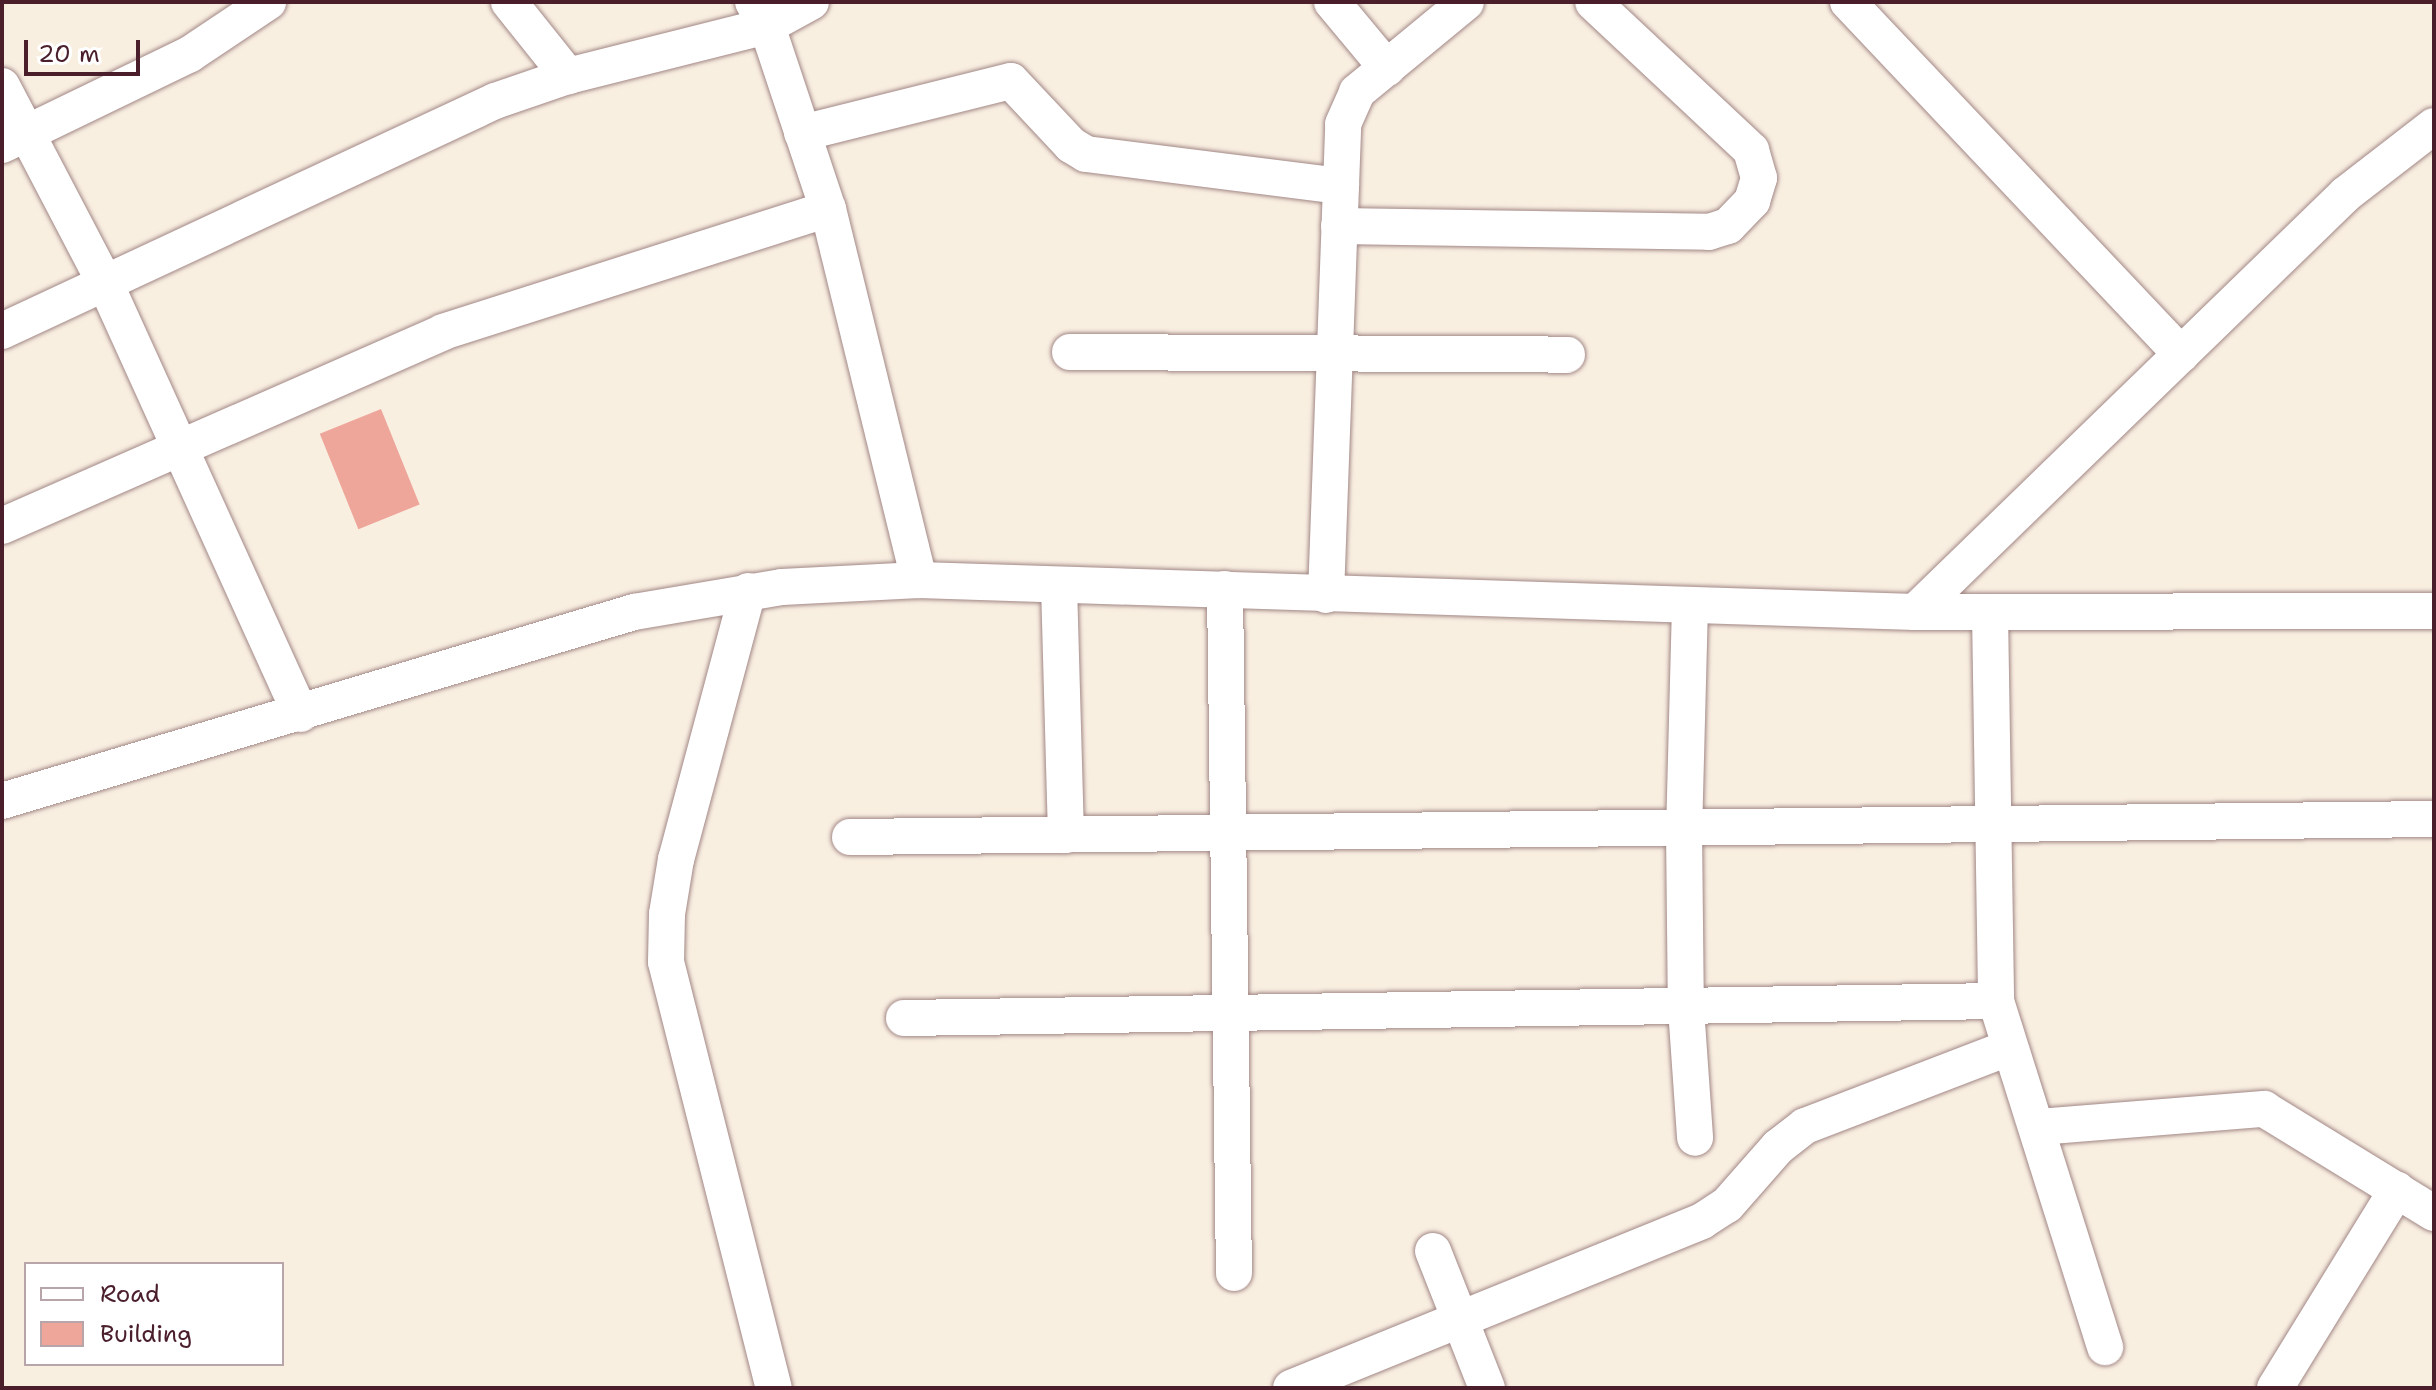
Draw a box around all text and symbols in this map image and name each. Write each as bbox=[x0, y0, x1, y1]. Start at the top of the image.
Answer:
scale bar bbox=[28, 24, 144, 74]
text: 20 m bbox=[38, 38, 100, 70]
legend bbox=[24, 1262, 284, 1366]
text: Road bbox=[100, 1278, 160, 1310]
text: Building bbox=[100, 1318, 192, 1350]

